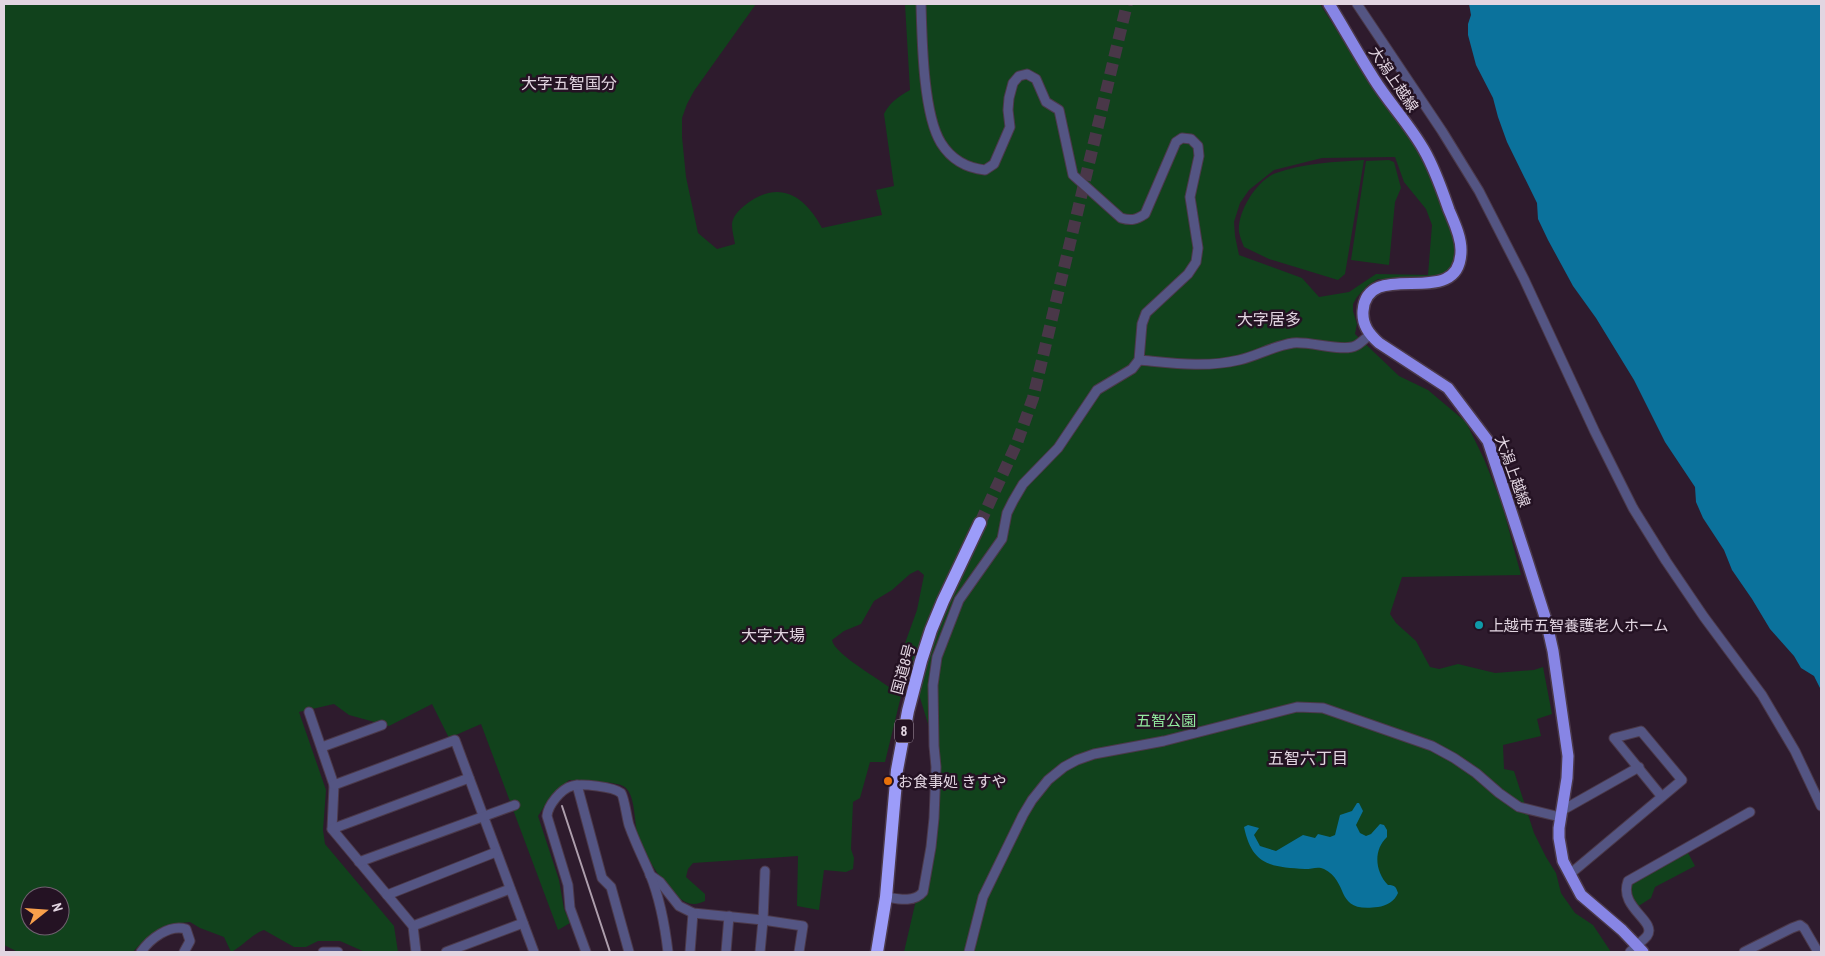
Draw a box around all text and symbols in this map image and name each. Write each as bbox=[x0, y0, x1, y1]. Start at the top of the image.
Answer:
street label: 大潟上越線 bbox=[1364, 42, 1424, 116]
district label: 大字五智国分 bbox=[521, 72, 617, 94]
district label: 大字居多 bbox=[1237, 308, 1301, 330]
street label: 大潟上越線 bbox=[1490, 432, 1536, 510]
place label: 上越市五智養護老人ホーム bbox=[1489, 615, 1669, 636]
marker: 上越市五智養護老人ホーム bbox=[1473, 619, 1485, 631]
district label: 大字大場 bbox=[741, 624, 805, 646]
street label: 国道8号 bbox=[886, 641, 920, 697]
park label: 五智公園 bbox=[1136, 710, 1196, 731]
road number: 8 bbox=[895, 719, 913, 742]
district label: 五智六丁目 bbox=[1268, 747, 1348, 769]
place label: お食事処 きすや bbox=[898, 771, 1006, 792]
marker: お食事処 きすや bbox=[882, 775, 894, 787]
north arrow bbox=[20, 886, 70, 936]
text: N bbox=[48, 901, 67, 914]

